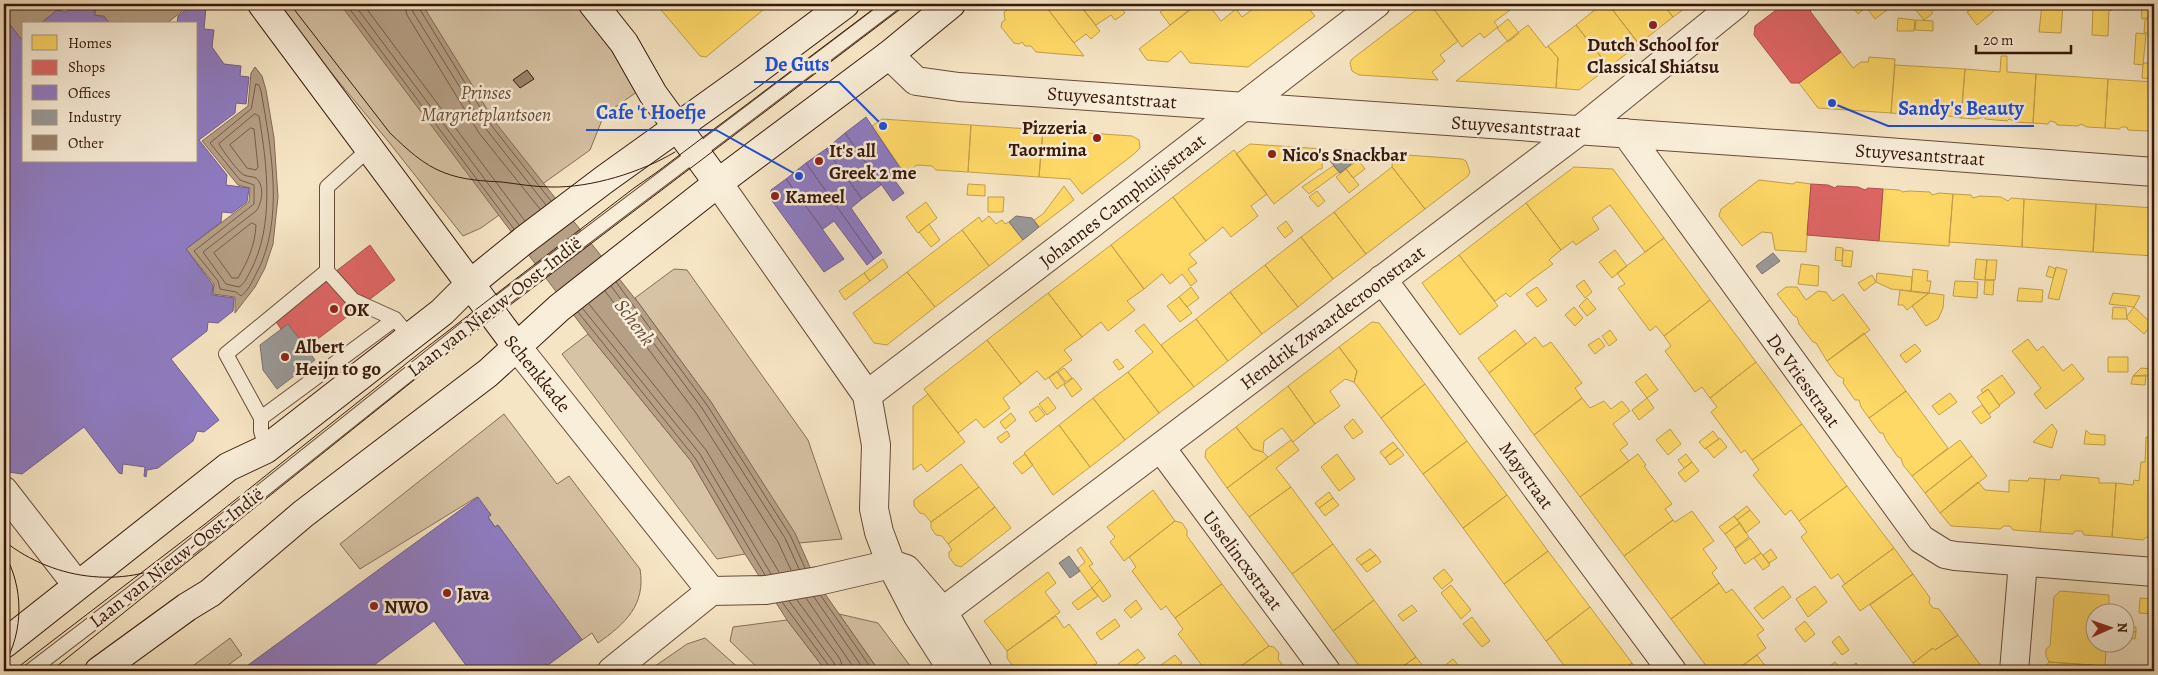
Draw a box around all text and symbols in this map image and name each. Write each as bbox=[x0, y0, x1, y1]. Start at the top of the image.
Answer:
marker: Dutch School for Classical Shiatsu bbox=[1647, 19, 1659, 31]
legend bbox=[22, 22, 198, 162]
scale bar bbox=[1976, 22, 2070, 54]
text: 20 m bbox=[1983, 30, 2014, 50]
place label: Dutch School for Classical Shiatsu bbox=[1587, 32, 1720, 80]
text: Homes bbox=[68, 33, 112, 53]
callout: De Guts bbox=[754, 47, 839, 82]
text: De Guts bbox=[765, 51, 830, 78]
text: Shops bbox=[68, 57, 105, 77]
park label: Prinses Margrietplantsoen bbox=[421, 80, 551, 128]
street label: Stuyvesantstraat bbox=[1046, 80, 1178, 115]
text: Offices bbox=[68, 83, 111, 103]
callout: Sandy's Beauty bbox=[1888, 91, 2034, 126]
callout: Cafe 't Hoefje bbox=[586, 95, 716, 130]
text: Sandy's Beauty bbox=[1898, 95, 2025, 122]
text: Cafe 't Hoefje bbox=[596, 99, 706, 126]
text: Industry bbox=[68, 107, 122, 127]
street label: Stuyvesantstraat bbox=[1450, 109, 1582, 144]
place label: Pizzeria Taormina bbox=[1009, 115, 1088, 163]
street label: Johannes Camphuijsstraat bbox=[1034, 128, 1211, 274]
marker: Pizzeria Taormina bbox=[1091, 132, 1103, 144]
text: Other bbox=[68, 133, 104, 153]
street label: Stuyvesantstraat bbox=[1854, 137, 1986, 172]
place label: It's all Greek 2 me bbox=[829, 138, 917, 186]
place label: Nico's Snackbar bbox=[1282, 142, 1407, 168]
marker: Nico's Snackbar bbox=[1266, 148, 1278, 160]
marker: It's all Greek 2 me bbox=[813, 155, 825, 167]
place label: Kameel bbox=[785, 184, 845, 210]
marker: Kameel bbox=[769, 190, 781, 202]
street label: Laan van Nieuw-Oost-Indië bbox=[402, 230, 587, 383]
street label: Hendrik Zwaardecroonstraat bbox=[1235, 240, 1430, 396]
water label: Schenk bbox=[608, 293, 661, 351]
place label: OK bbox=[344, 297, 370, 323]
marker: OK bbox=[328, 303, 340, 315]
street label: De Vriesstraat bbox=[1760, 328, 1846, 433]
street label: Schenkkade bbox=[498, 329, 577, 418]
place label: Albert Heijn to go bbox=[294, 334, 381, 382]
marker: Albert Heijn to go bbox=[279, 351, 291, 363]
street label: Maystraat bbox=[1493, 436, 1560, 515]
street label: Laan van Nieuw-Oost-Indië bbox=[84, 481, 269, 634]
street label: Usselincxstraat bbox=[1196, 505, 1288, 616]
place label: Java bbox=[457, 581, 490, 607]
marker: Java bbox=[441, 587, 453, 599]
place label: NWO bbox=[384, 594, 429, 620]
marker: NWO bbox=[368, 600, 380, 612]
north arrow bbox=[2086, 602, 2136, 652]
text: N bbox=[2113, 622, 2132, 633]

